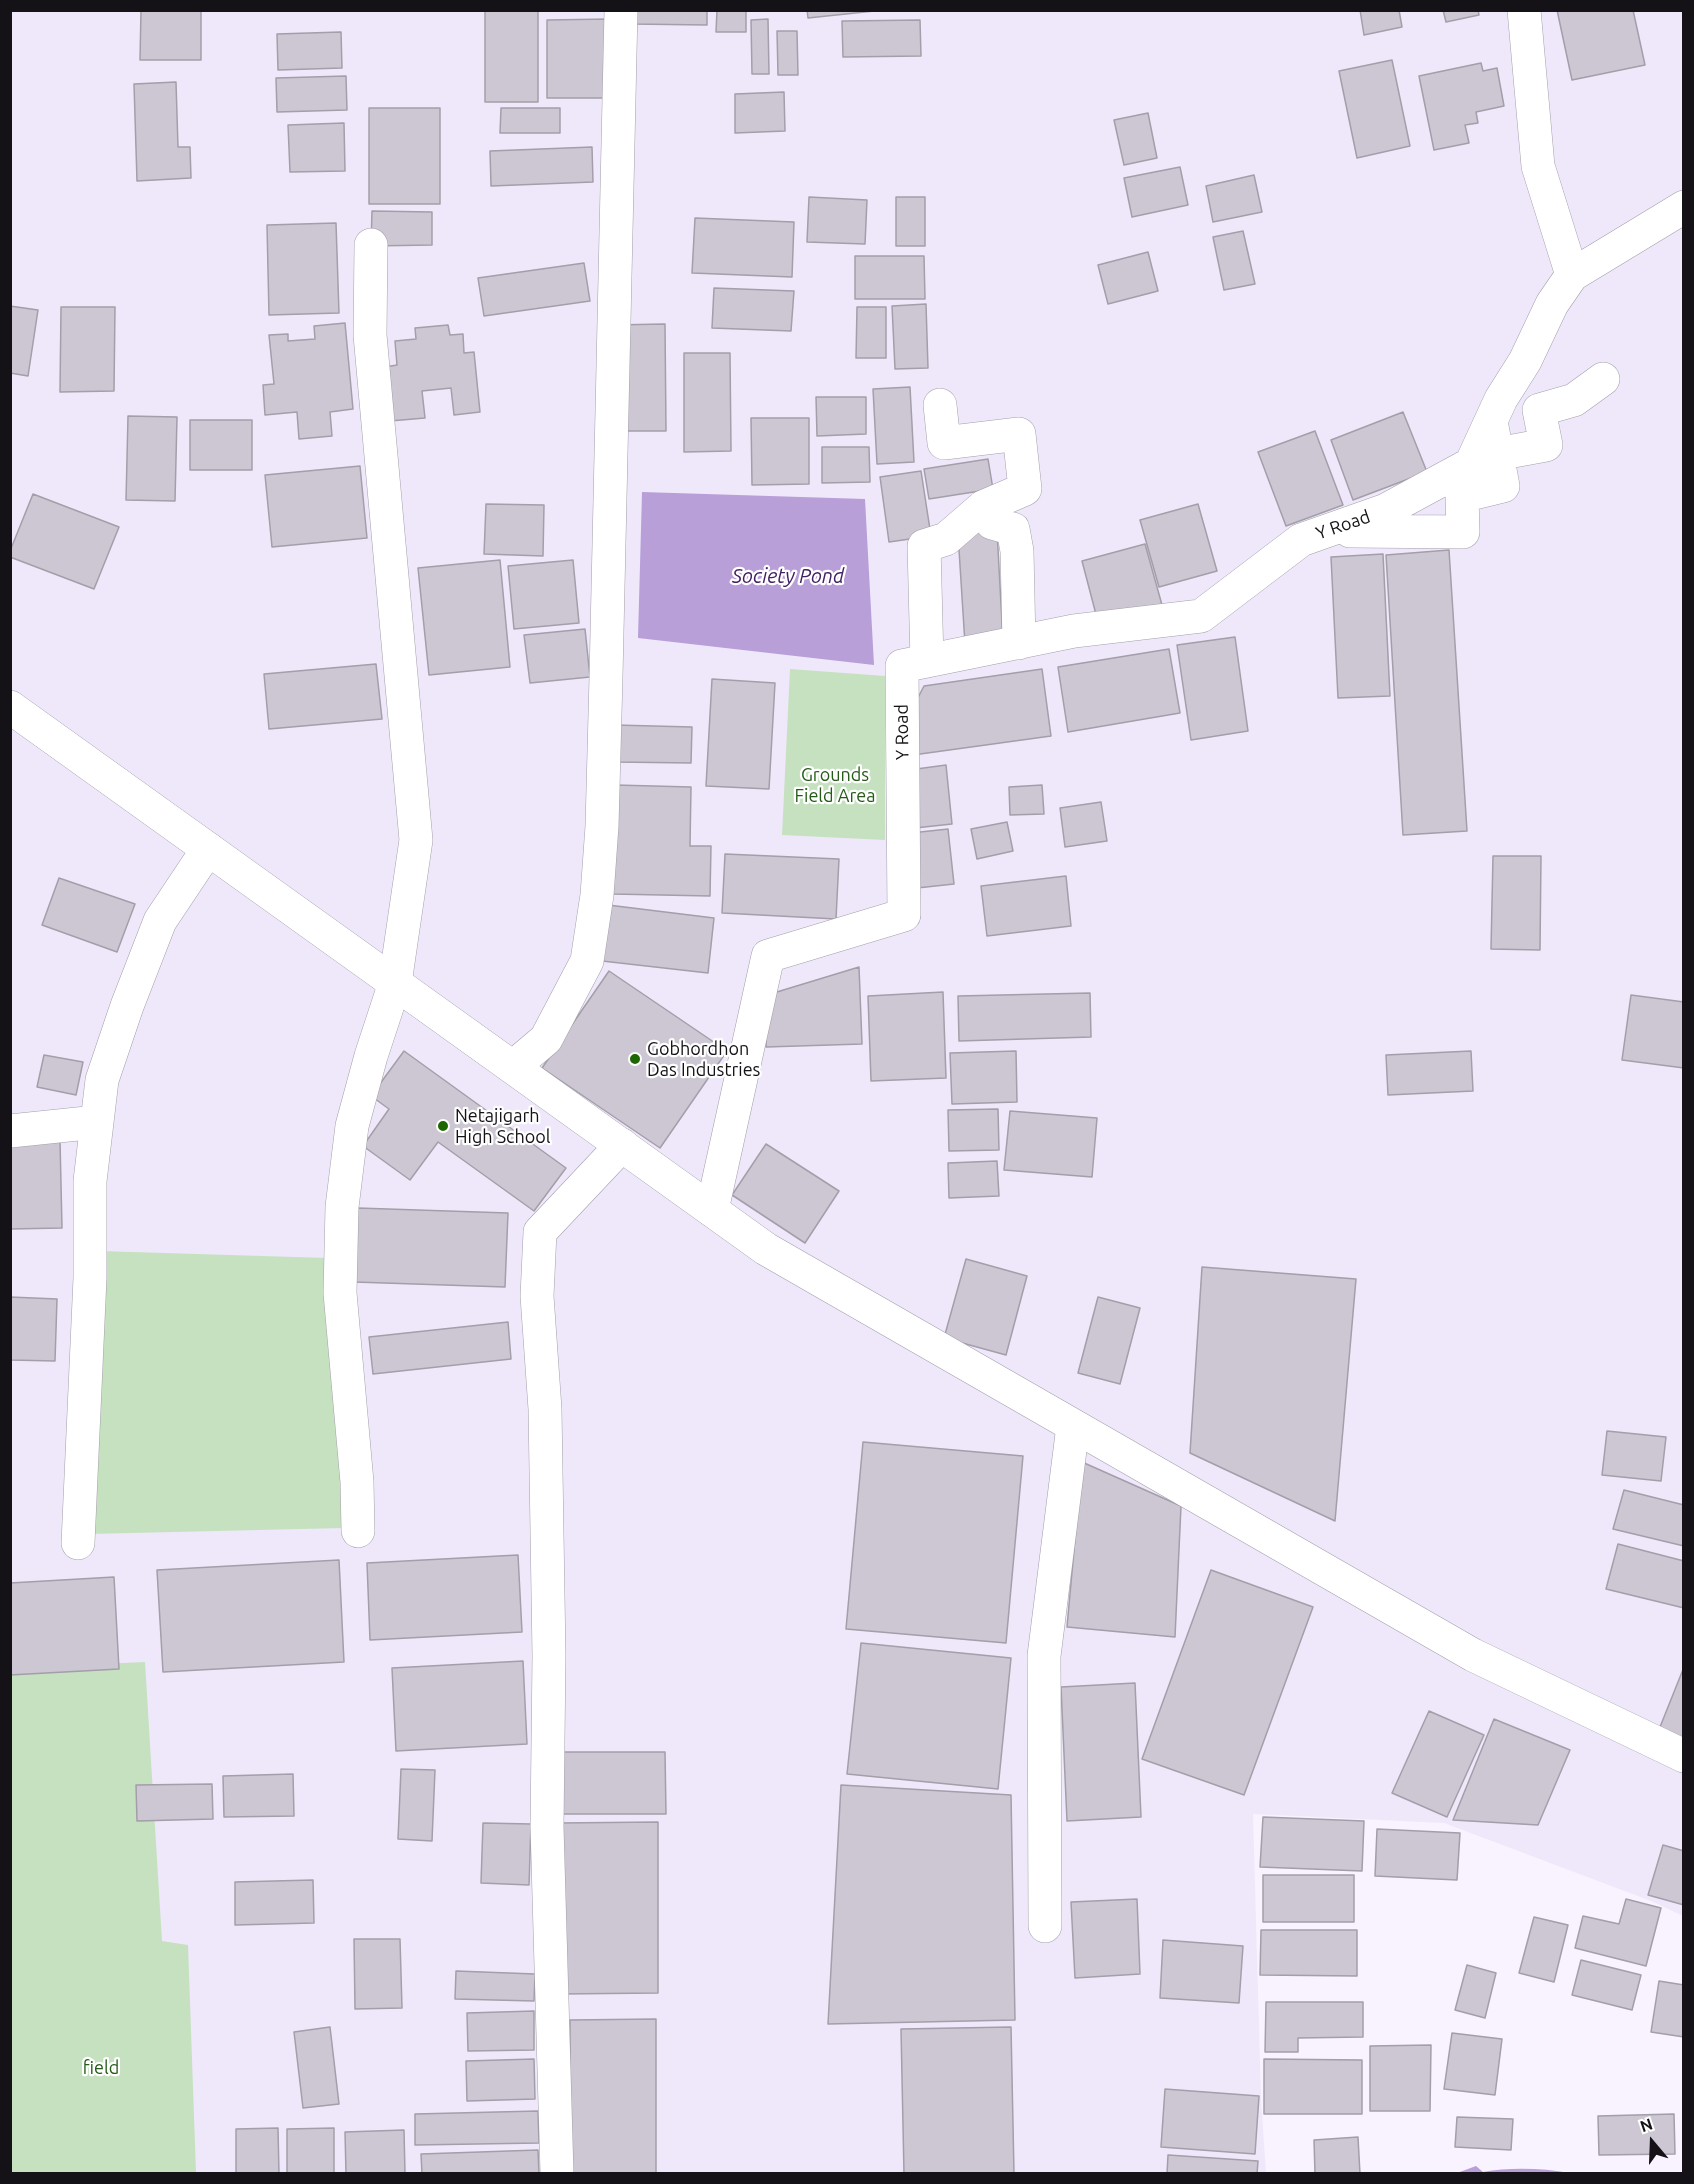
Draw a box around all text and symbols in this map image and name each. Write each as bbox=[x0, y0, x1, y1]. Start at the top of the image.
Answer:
street label: Y Road bbox=[1313, 506, 1373, 544]
water label: Society Pond bbox=[732, 564, 844, 588]
street label: Y Road bbox=[891, 704, 913, 760]
park label: Grounds Field Area bbox=[795, 764, 875, 806]
place label: Gobhordhon Das Industries bbox=[647, 1038, 760, 1080]
marker: Gobhordhon Das Industries bbox=[628, 1052, 642, 1066]
place label: Netajigarh High School bbox=[455, 1105, 551, 1148]
marker: Netajigarh High School bbox=[436, 1119, 450, 1133]
park label: field bbox=[83, 2057, 119, 2079]
north arrow bbox=[1622, 2112, 1682, 2172]
text: N bbox=[1638, 2115, 1655, 2135]

